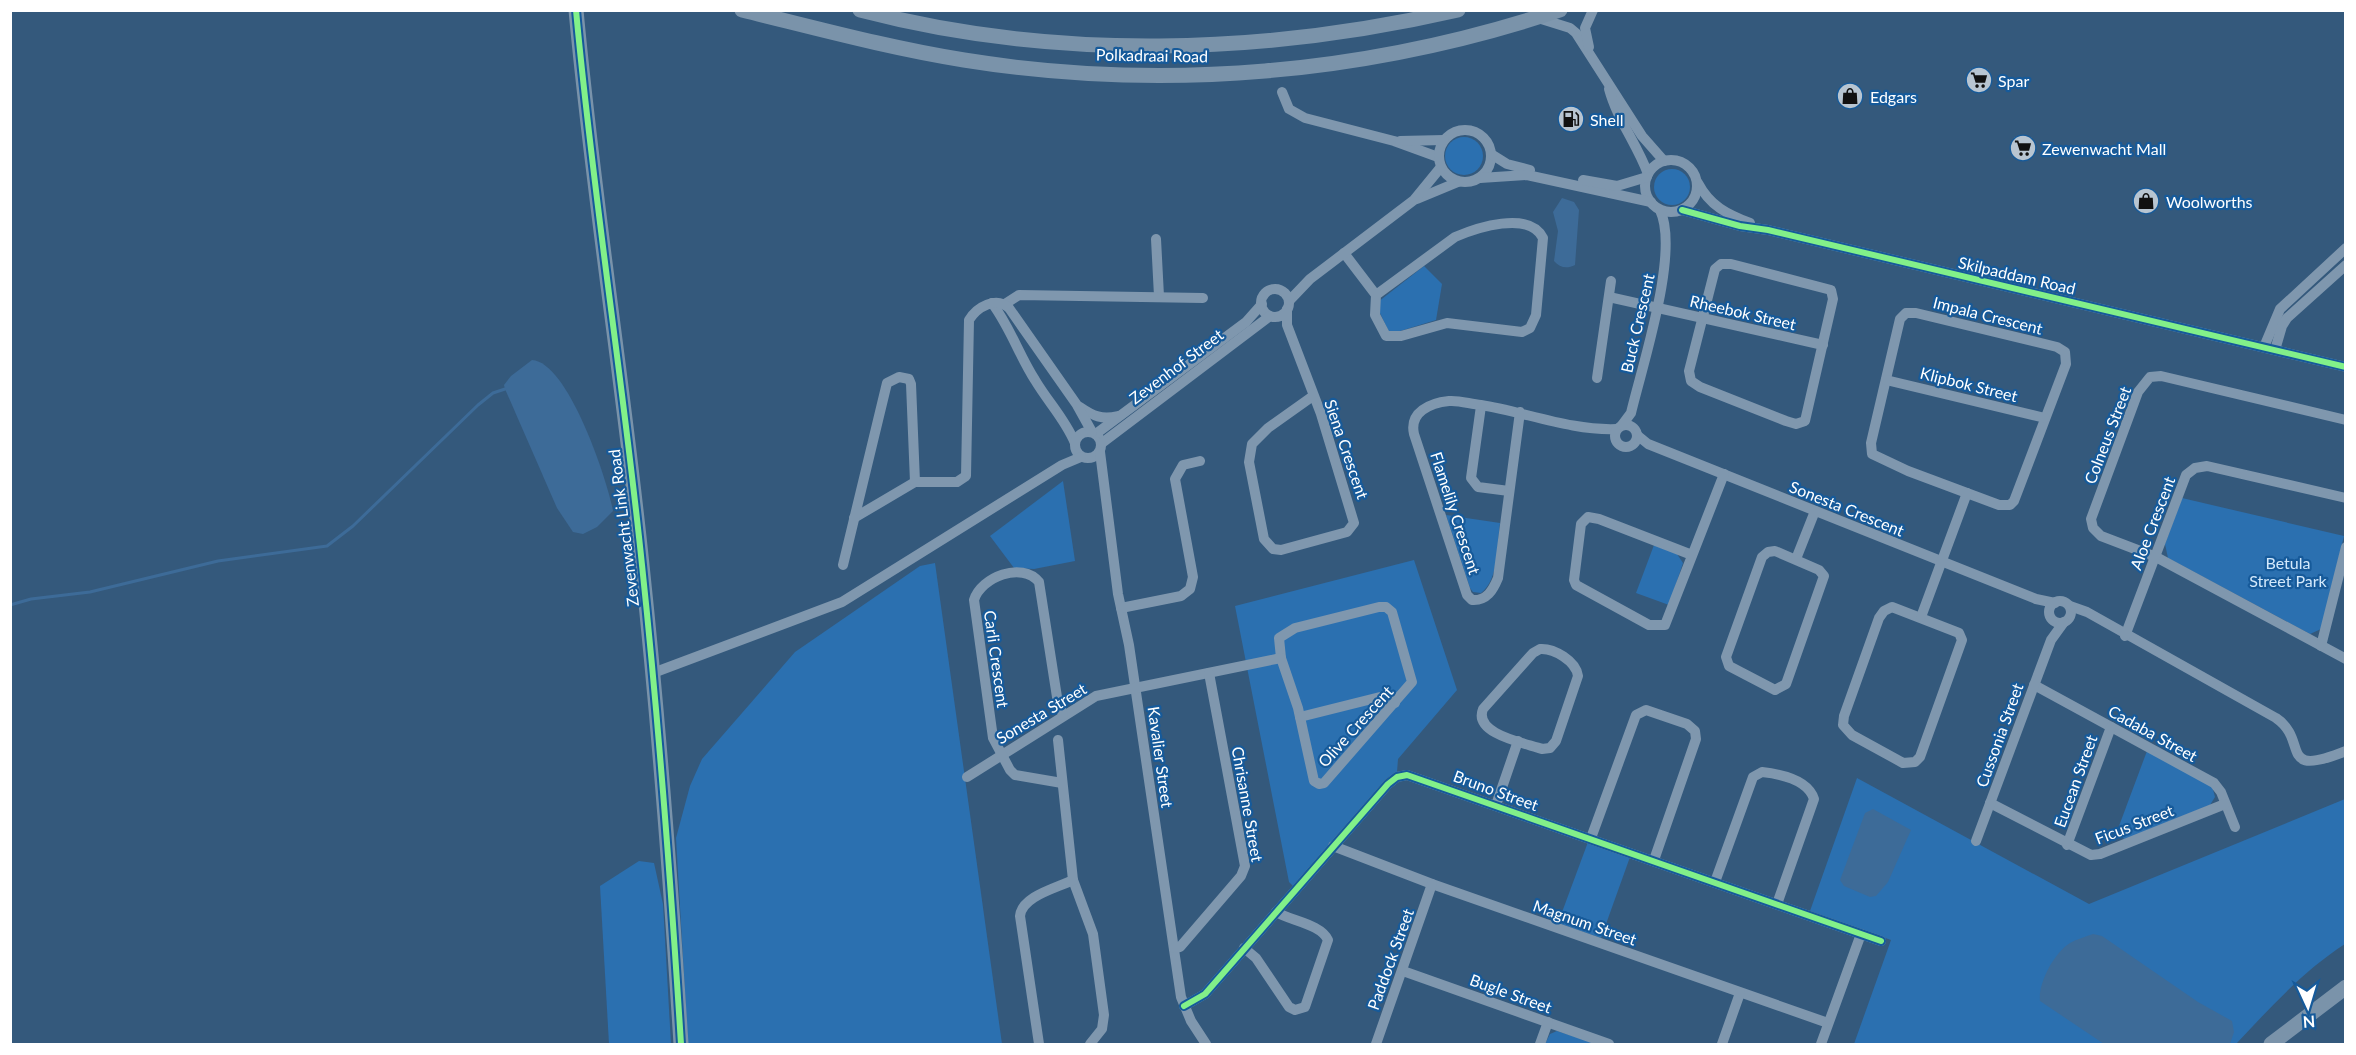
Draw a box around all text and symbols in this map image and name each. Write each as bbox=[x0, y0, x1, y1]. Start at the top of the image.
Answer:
street label: Polkadraai Road bbox=[1096, 45, 1208, 65]
supermarket icon: Spar bbox=[1964, 65, 1994, 95]
place label: Spar bbox=[1998, 71, 2029, 90]
shop icon: Edgars bbox=[1835, 81, 1865, 111]
place label: Edgars bbox=[1870, 87, 1917, 106]
fuel station icon: Shell bbox=[1556, 104, 1586, 134]
place label: Shell bbox=[1590, 110, 1623, 129]
supermarket icon: Zewenwacht Mall bbox=[2008, 133, 2038, 163]
place label: Zewenwacht Mall bbox=[2042, 139, 2166, 158]
shop icon: Woolworths bbox=[2131, 186, 2161, 216]
place label: Woolworths bbox=[2166, 192, 2253, 211]
street label: Skilpaddam Road bbox=[1956, 252, 2078, 298]
street label: Buck Crescent bbox=[1616, 271, 1658, 374]
street label: Rheebok Street bbox=[1688, 291, 1798, 333]
street label: Impala Crescent bbox=[1931, 292, 2045, 338]
street label: Zevenhof Street bbox=[1125, 324, 1227, 407]
street label: Klipbok Street bbox=[1918, 363, 2020, 405]
street label: Colneus Street bbox=[2080, 383, 2134, 486]
street label: Siena Crescent bbox=[1321, 397, 1373, 501]
street label: Zevenwacht Link Road bbox=[604, 448, 642, 608]
street label: Flamelily Crescent bbox=[1427, 449, 1485, 577]
street label: Aloe Crescent bbox=[2126, 474, 2179, 572]
street label: Sonesta Crescent bbox=[1787, 476, 1907, 540]
park label: Betula Street Park bbox=[2249, 553, 2328, 590]
street label: Carli Crescent bbox=[981, 609, 1013, 709]
street label: Sonesta Street bbox=[992, 678, 1090, 747]
street label: Cussonia Street bbox=[1971, 680, 2027, 790]
street label: Olive Crescent bbox=[1314, 681, 1397, 771]
street label: Cadaba Street bbox=[2105, 701, 2201, 765]
street label: Kavalier Street bbox=[1144, 705, 1178, 809]
street label: Eucean Street bbox=[2050, 732, 2101, 830]
street label: Chrisanne Street bbox=[1229, 745, 1268, 863]
street label: Bruno Street bbox=[1451, 766, 1541, 814]
street label: Ficus Street bbox=[2092, 800, 2176, 848]
street label: Magnum Street bbox=[1531, 895, 1639, 949]
street label: Paddock Street bbox=[1363, 906, 1417, 1012]
street label: Bugle Street bbox=[1467, 969, 1555, 1017]
north arrow bbox=[2278, 977, 2338, 1037]
text: N bbox=[2302, 1013, 2316, 1032]

